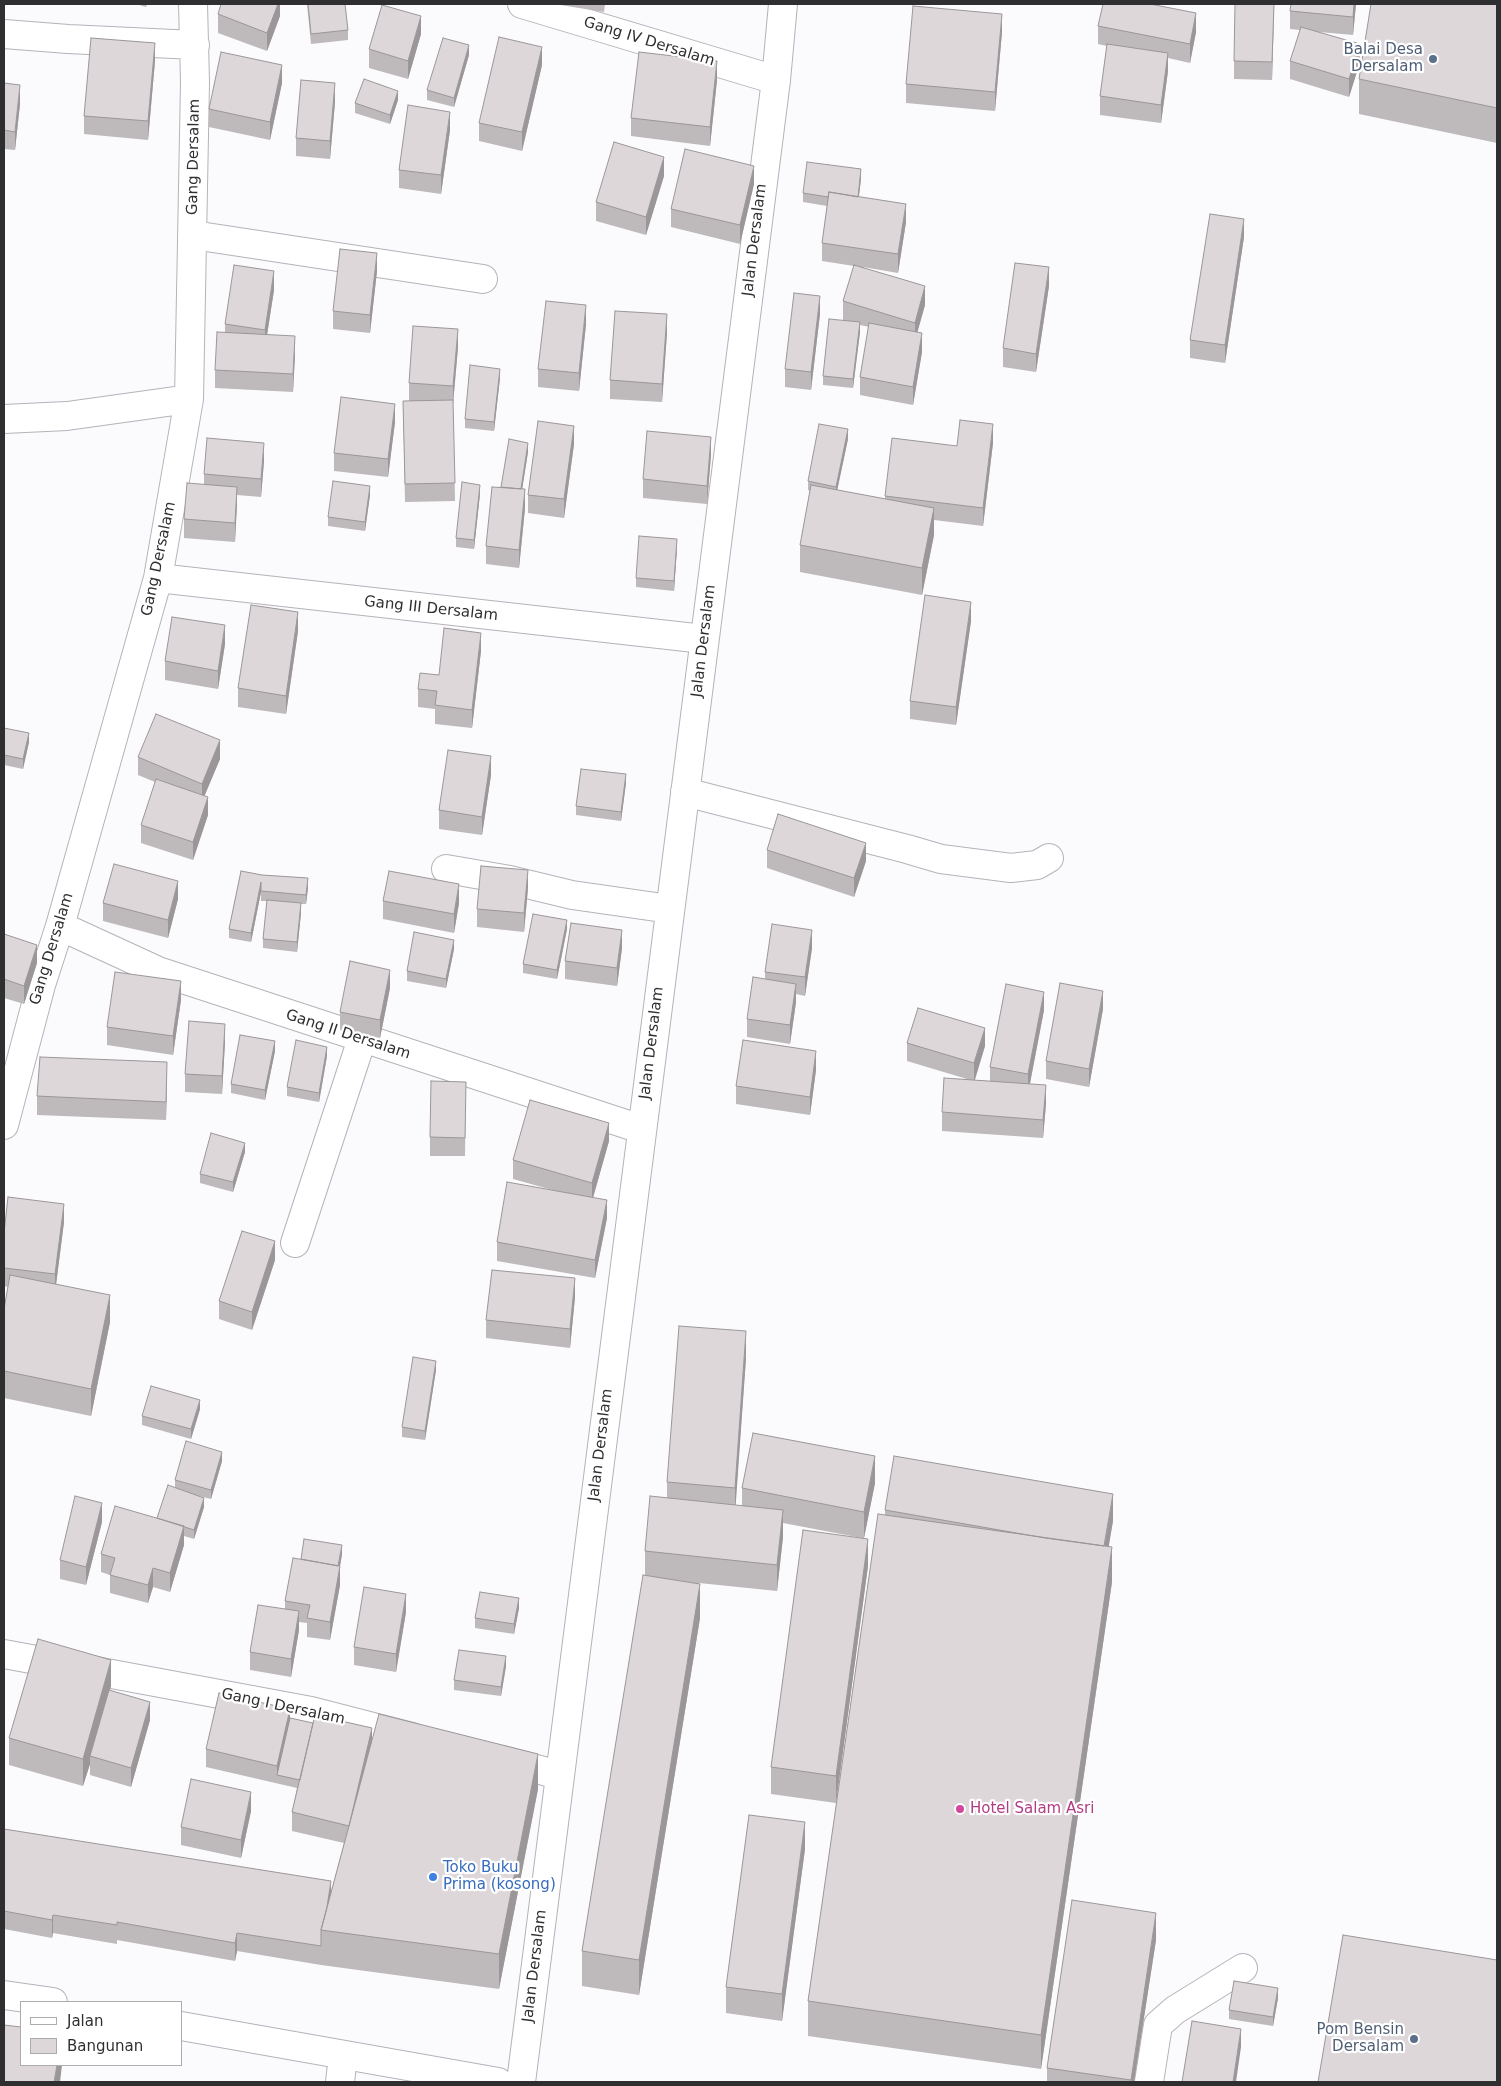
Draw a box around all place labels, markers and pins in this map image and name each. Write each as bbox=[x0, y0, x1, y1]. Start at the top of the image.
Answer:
place label: Balai Desa Dersalam bbox=[1343, 41, 1423, 76]
marker: Balai Desa Dersalam bbox=[1427, 53, 1439, 65]
place label: Hotel Salam Asri bbox=[970, 1800, 1094, 1818]
marker: Hotel Salam Asri bbox=[954, 1803, 966, 1815]
place label: Toko Buku Prima (kosong) bbox=[443, 1859, 556, 1894]
marker: Toko Buku Prima (kosong) bbox=[427, 1871, 439, 1883]
place label: Pom Bensin Dersalam bbox=[1316, 2021, 1404, 2056]
marker: Pom Bensin Dersalam bbox=[1408, 2033, 1420, 2045]

